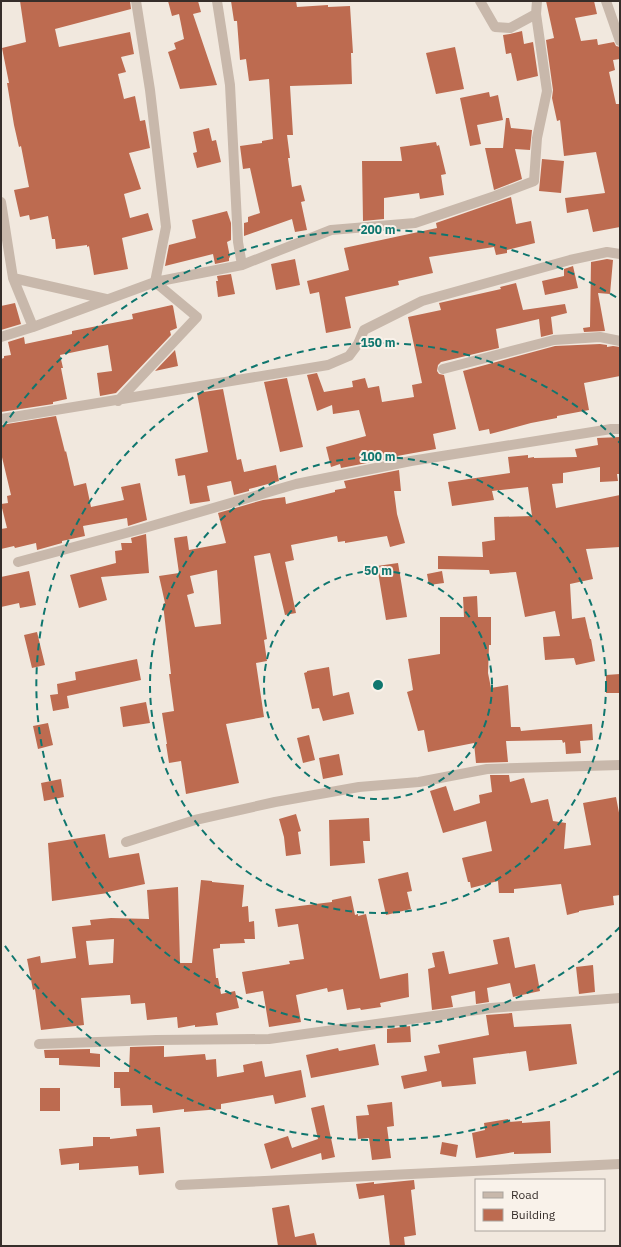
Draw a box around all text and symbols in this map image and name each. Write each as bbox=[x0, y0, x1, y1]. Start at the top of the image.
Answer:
text: 200 m bbox=[360, 222, 396, 237]
text: 150 m bbox=[360, 335, 396, 350]
text: 100 m bbox=[360, 449, 396, 464]
text: 50 m bbox=[364, 563, 392, 578]
centre of rings bbox=[371, 678, 385, 692]
legend bbox=[475, 1179, 605, 1231]
text: Road bbox=[511, 1187, 539, 1202]
text: Building bbox=[511, 1207, 556, 1222]

